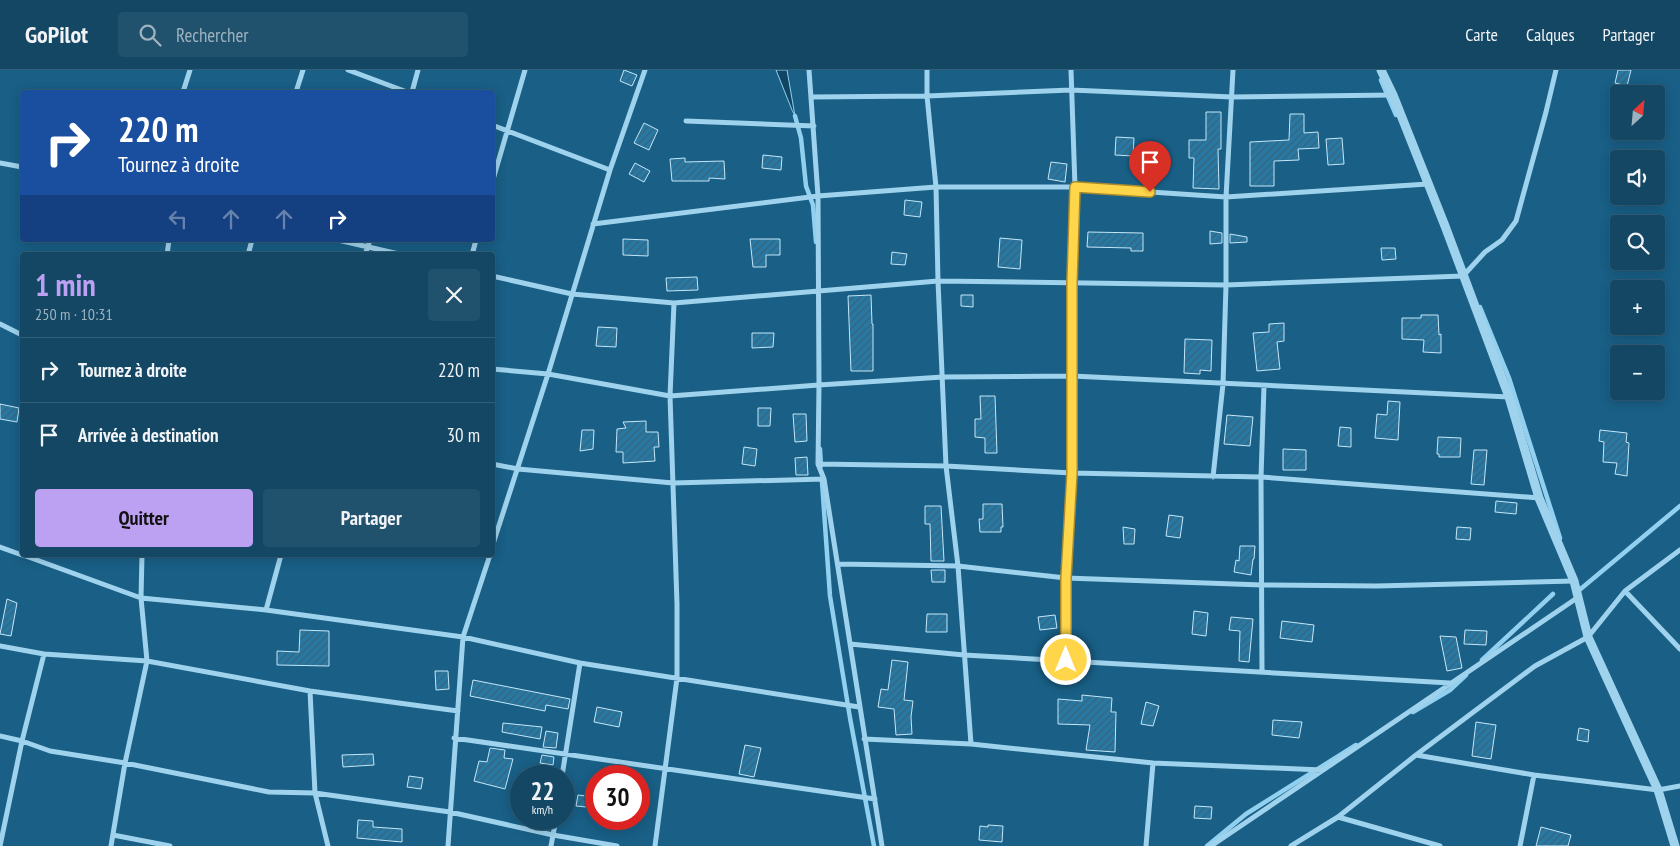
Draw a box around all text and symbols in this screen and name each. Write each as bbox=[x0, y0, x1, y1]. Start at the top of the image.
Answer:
search box bbox=[118, 12, 468, 57]
text: GoPilot bbox=[25, 19, 88, 50]
icon: search bbox=[136, 21, 164, 49]
text: Rechercher bbox=[176, 23, 249, 47]
text: Carte bbox=[1465, 23, 1498, 46]
text: Calques bbox=[1526, 23, 1575, 46]
text: Partager bbox=[1603, 23, 1655, 46]
north arrow bbox=[1610, 85, 1665, 140]
map controls bbox=[1610, 85, 1665, 400]
text: 220 m bbox=[118, 106, 199, 152]
icon: right bbox=[35, 110, 100, 175]
pin bbox=[1129, 141, 1171, 192]
icon: arrive bbox=[1136, 148, 1164, 176]
text: Tournez à droite bbox=[118, 150, 240, 178]
button: sound bbox=[1610, 150, 1665, 205]
icon: left bbox=[164, 205, 192, 233]
icon: ahead bbox=[217, 205, 245, 233]
icon: ahead bbox=[270, 205, 298, 233]
icon: right bbox=[323, 205, 351, 233]
button: search bbox=[1610, 215, 1665, 270]
text: 1 min bbox=[35, 265, 96, 304]
button: close bbox=[428, 269, 480, 321]
button: + bbox=[1610, 280, 1665, 335]
text: 250 m · 10:31 bbox=[35, 304, 113, 324]
button: − bbox=[1610, 345, 1665, 400]
icon: right bbox=[35, 356, 63, 384]
text: Tournez à droite bbox=[78, 358, 187, 382]
text: 220 m bbox=[438, 358, 480, 382]
icon: arrive bbox=[35, 421, 63, 449]
text: Arrivée à destination bbox=[78, 423, 219, 447]
text: 30 m bbox=[447, 423, 480, 447]
button: Quitter bbox=[35, 489, 253, 547]
button: Partager bbox=[263, 489, 480, 547]
position arrow bbox=[1039, 633, 1091, 685]
speed limit sign: 30 bbox=[585, 765, 650, 830]
text: 22 bbox=[531, 775, 554, 807]
text: km/h bbox=[532, 802, 553, 817]

